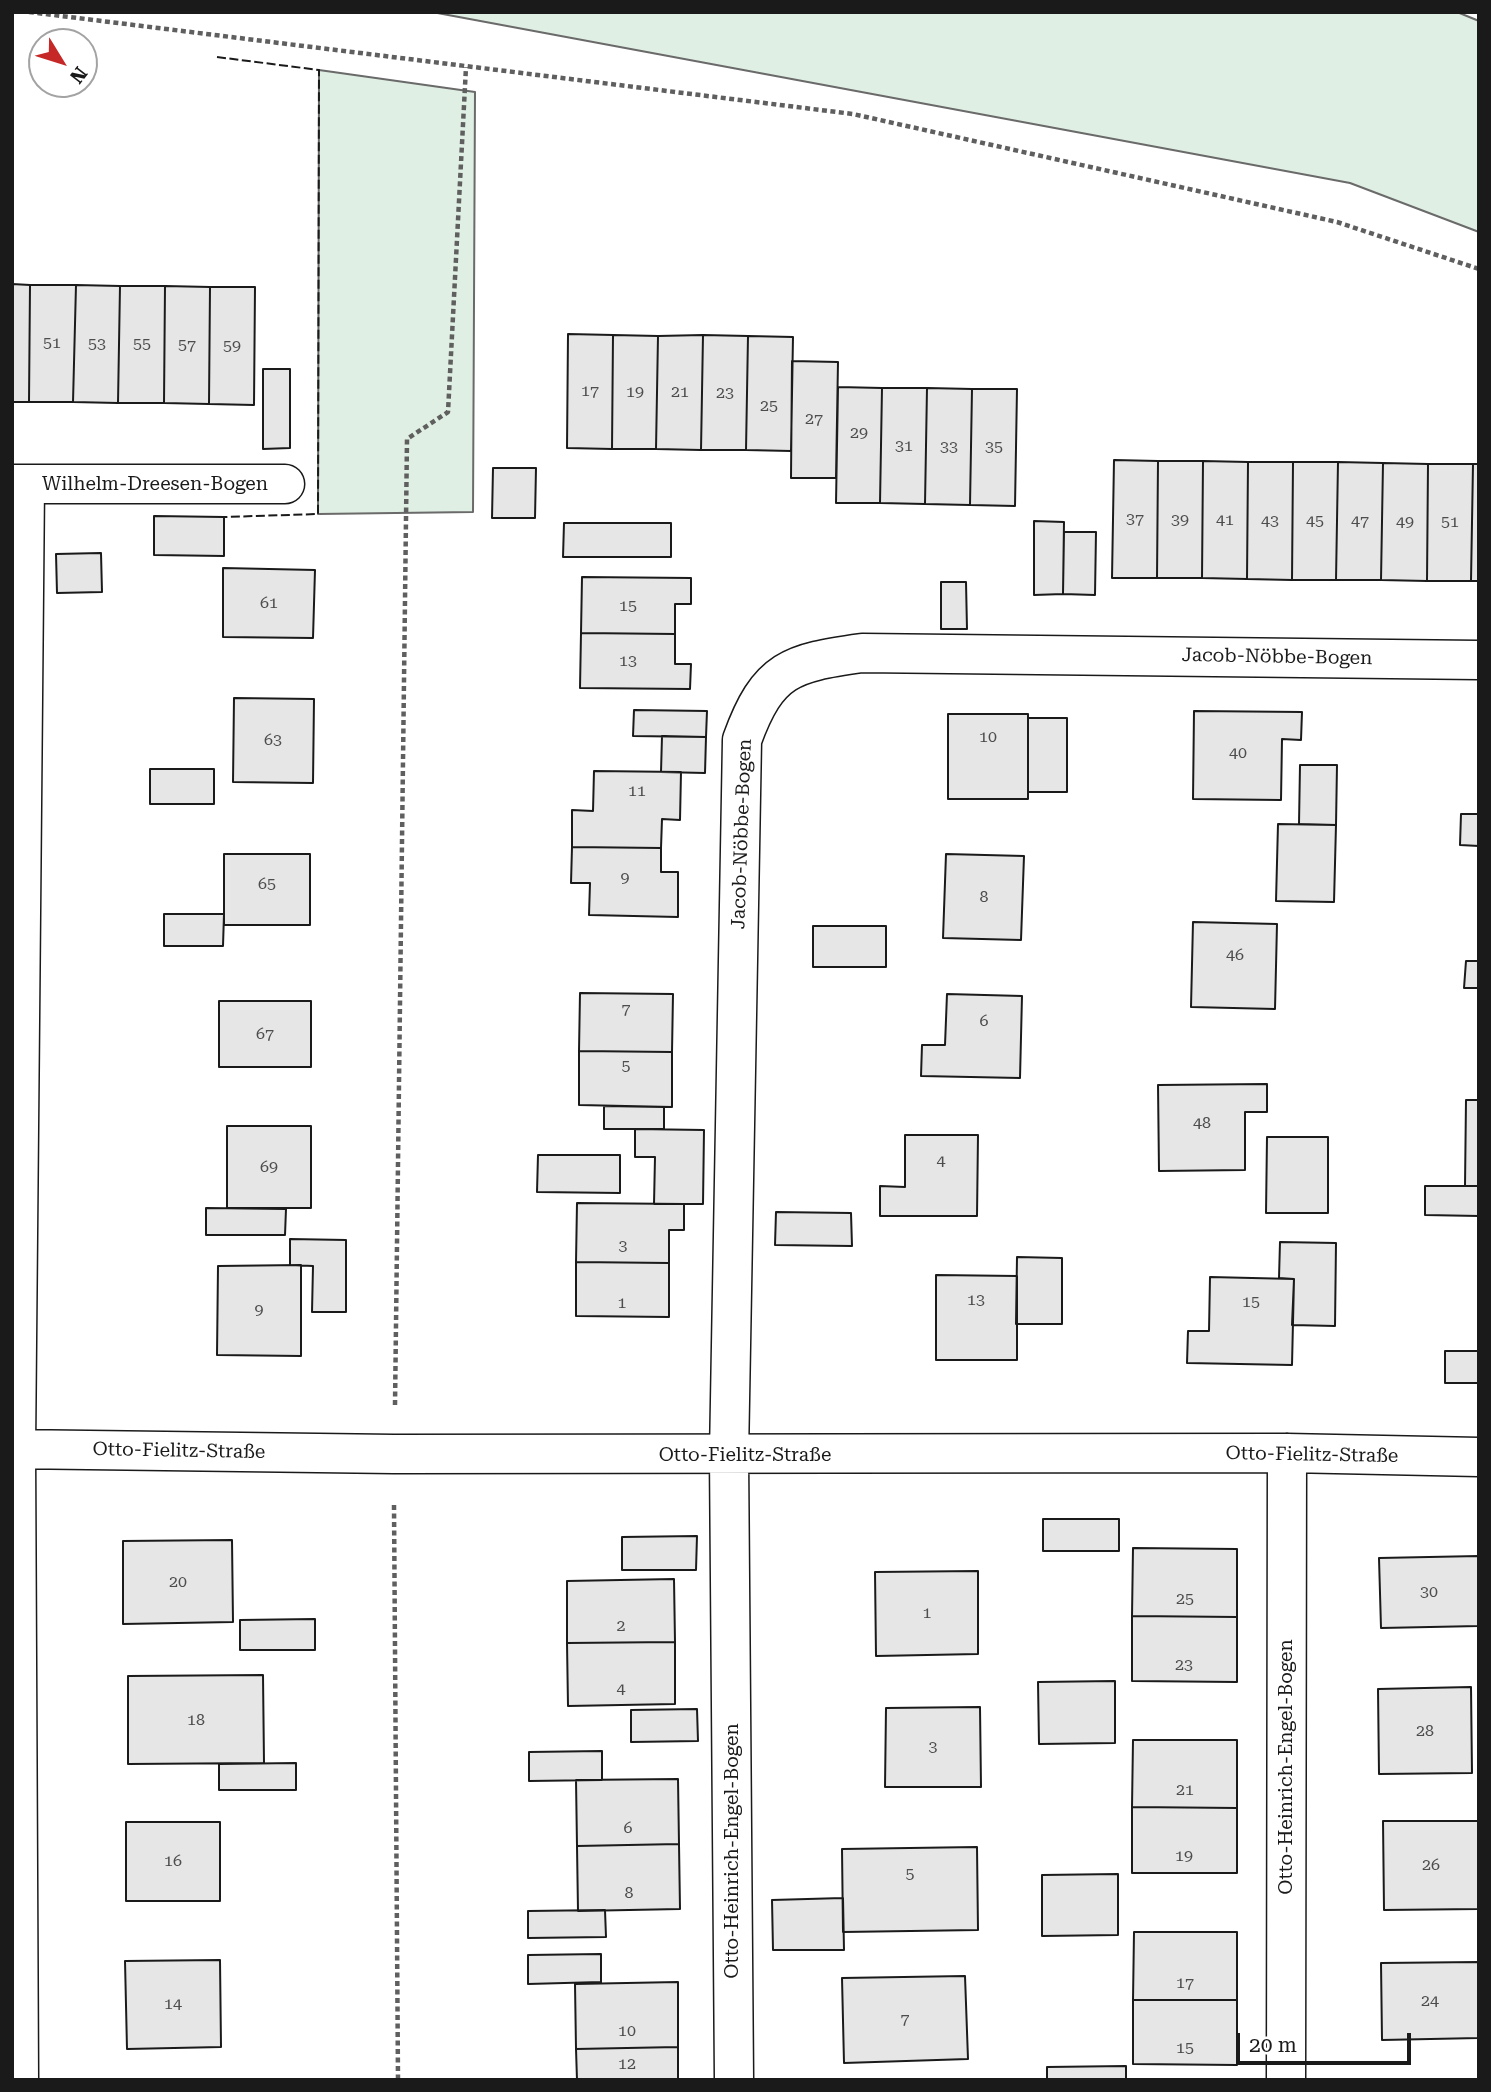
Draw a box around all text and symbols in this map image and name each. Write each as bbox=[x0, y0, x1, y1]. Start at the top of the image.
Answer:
north arrow bbox=[28, 28, 98, 98]
text: N bbox=[65, 62, 92, 88]
house number: 51 bbox=[43, 333, 61, 353]
house number: 53 bbox=[88, 334, 106, 354]
house number: 55 bbox=[133, 334, 151, 354]
house number: 57 bbox=[178, 335, 196, 355]
house number: 59 bbox=[223, 336, 241, 356]
house number: 17 bbox=[581, 381, 599, 401]
house number: 19 bbox=[626, 382, 644, 402]
house number: 21 bbox=[671, 382, 689, 402]
house number: 23 bbox=[716, 383, 734, 403]
house number: 25 bbox=[760, 396, 778, 416]
house number: 27 bbox=[805, 409, 823, 429]
house number: 29 bbox=[850, 423, 868, 443]
house number: 31 bbox=[895, 436, 913, 456]
house number: 33 bbox=[940, 437, 958, 457]
house number: 35 bbox=[985, 437, 1003, 457]
street label: Wilhelm-Dreesen-Bogen bbox=[42, 473, 268, 495]
house number: 37 bbox=[1126, 509, 1144, 529]
house number: 39 bbox=[1171, 510, 1189, 530]
house number: 41 bbox=[1216, 510, 1234, 530]
house number: 43 bbox=[1261, 511, 1279, 531]
house number: 45 bbox=[1306, 511, 1324, 531]
house number: 47 bbox=[1351, 511, 1369, 531]
house number: 49 bbox=[1396, 512, 1414, 532]
house number: 51 bbox=[1441, 512, 1459, 532]
house number: 61 bbox=[260, 593, 278, 613]
house number: 15 bbox=[619, 596, 637, 616]
street label: Jacob-Nöbbe-Bogen bbox=[1181, 644, 1373, 670]
house number: 13 bbox=[619, 651, 637, 671]
house number: 10 bbox=[979, 727, 997, 747]
house number: 63 bbox=[264, 730, 282, 750]
street label: Jacob-Nöbbe-Bogen bbox=[727, 738, 757, 930]
house number: 40 bbox=[1229, 743, 1247, 763]
house number: 11 bbox=[628, 781, 646, 801]
house number: 9 bbox=[621, 868, 629, 888]
house number: 65 bbox=[258, 874, 276, 894]
house number: 8 bbox=[980, 887, 988, 907]
house number: 46 bbox=[1226, 945, 1244, 965]
house number: 7 bbox=[622, 999, 630, 1019]
house number: 6 bbox=[980, 1011, 988, 1031]
house number: 67 bbox=[256, 1024, 274, 1044]
house number: 5 bbox=[622, 1056, 630, 1076]
house number: 48 bbox=[1193, 1113, 1211, 1133]
house number: 4 bbox=[937, 1151, 945, 1171]
house number: 69 bbox=[260, 1157, 278, 1177]
house number: 3 bbox=[619, 1236, 627, 1256]
house number: 13 bbox=[967, 1290, 985, 1310]
house number: 15 bbox=[1242, 1292, 1260, 1312]
house number: 1 bbox=[618, 1293, 626, 1313]
house number: 9 bbox=[255, 1300, 263, 1320]
street label: Otto-Fielitz-Straße bbox=[92, 1438, 266, 1464]
street label: Otto-Fielitz-Straße bbox=[1225, 1442, 1399, 1468]
street label: Otto-Fielitz-Straße bbox=[659, 1444, 831, 1466]
house number: 20 bbox=[169, 1572, 187, 1592]
house number: 30 bbox=[1420, 1582, 1438, 1602]
house number: 25 bbox=[1176, 1589, 1194, 1609]
house number: 1 bbox=[923, 1603, 931, 1623]
house number: 2 bbox=[617, 1616, 625, 1636]
street label: Otto-Heinrich-Engel-Bogen bbox=[1275, 1639, 1297, 1895]
house number: 23 bbox=[1175, 1655, 1193, 1675]
house number: 4 bbox=[617, 1679, 625, 1699]
house number: 18 bbox=[187, 1710, 205, 1730]
house number: 28 bbox=[1416, 1721, 1434, 1741]
street label: Otto-Heinrich-Engel-Bogen bbox=[721, 1723, 743, 1979]
house number: 3 bbox=[929, 1737, 937, 1757]
house number: 21 bbox=[1176, 1780, 1194, 1800]
house number: 6 bbox=[624, 1818, 632, 1838]
house number: 19 bbox=[1175, 1846, 1193, 1866]
house number: 16 bbox=[164, 1851, 182, 1871]
house number: 26 bbox=[1422, 1855, 1440, 1875]
house number: 5 bbox=[906, 1864, 914, 1884]
house number: 8 bbox=[625, 1883, 633, 1903]
house number: 17 bbox=[1176, 1973, 1194, 1993]
house number: 24 bbox=[1421, 1991, 1439, 2011]
house number: 14 bbox=[164, 1994, 182, 2014]
house number: 7 bbox=[901, 2009, 909, 2029]
scale bar bbox=[1239, 2018, 1414, 2062]
house number: 10 bbox=[618, 2021, 636, 2041]
text: 20 m bbox=[1249, 2033, 1297, 2057]
house number: 15 bbox=[1176, 2038, 1194, 2058]
house number: 12 bbox=[618, 2054, 636, 2074]

